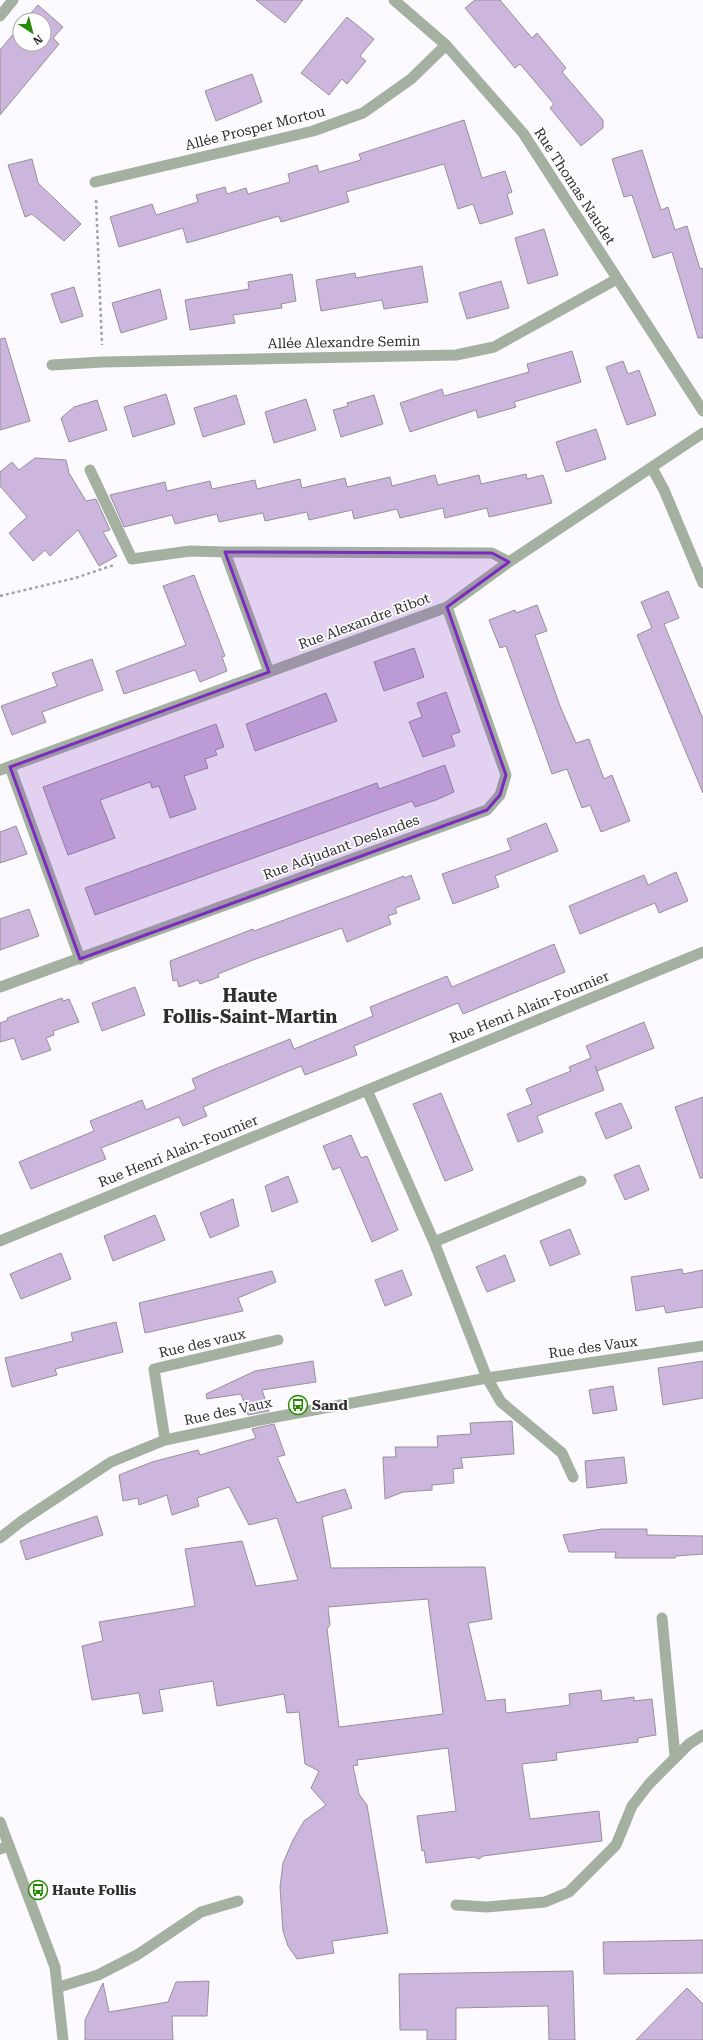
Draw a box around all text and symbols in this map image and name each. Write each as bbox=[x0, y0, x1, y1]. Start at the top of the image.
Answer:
north arrow bbox=[12, 12, 52, 52]
text: N bbox=[30, 32, 45, 48]
street label: Allée Prosper Mortou bbox=[183, 103, 327, 153]
street label: Rue Thomas Naudet bbox=[531, 125, 619, 247]
street label: Allée Alexandre Semin bbox=[267, 333, 421, 351]
street label: Rue Alexandre Ribot bbox=[296, 590, 432, 652]
street label: Rue Adjudant Deslandes bbox=[261, 811, 422, 883]
street label: Rue Henri Alain-Fournier bbox=[447, 968, 611, 1046]
district label: Haute Follis-Saint-Martin bbox=[163, 985, 337, 1027]
street label: Rue Henri Alain-Fournier bbox=[96, 1112, 260, 1190]
street label: Rue des vaux bbox=[157, 1325, 247, 1361]
street label: Rue des Vaux bbox=[548, 1333, 638, 1361]
street label: Rue des Vaux bbox=[183, 1394, 273, 1428]
bus stop icon: Sand bbox=[287, 1394, 309, 1416]
place label: Sand bbox=[312, 1397, 349, 1413]
bus stop icon: Haute Follis bbox=[27, 1879, 49, 1901]
place label: Haute Follis bbox=[52, 1882, 136, 1898]

